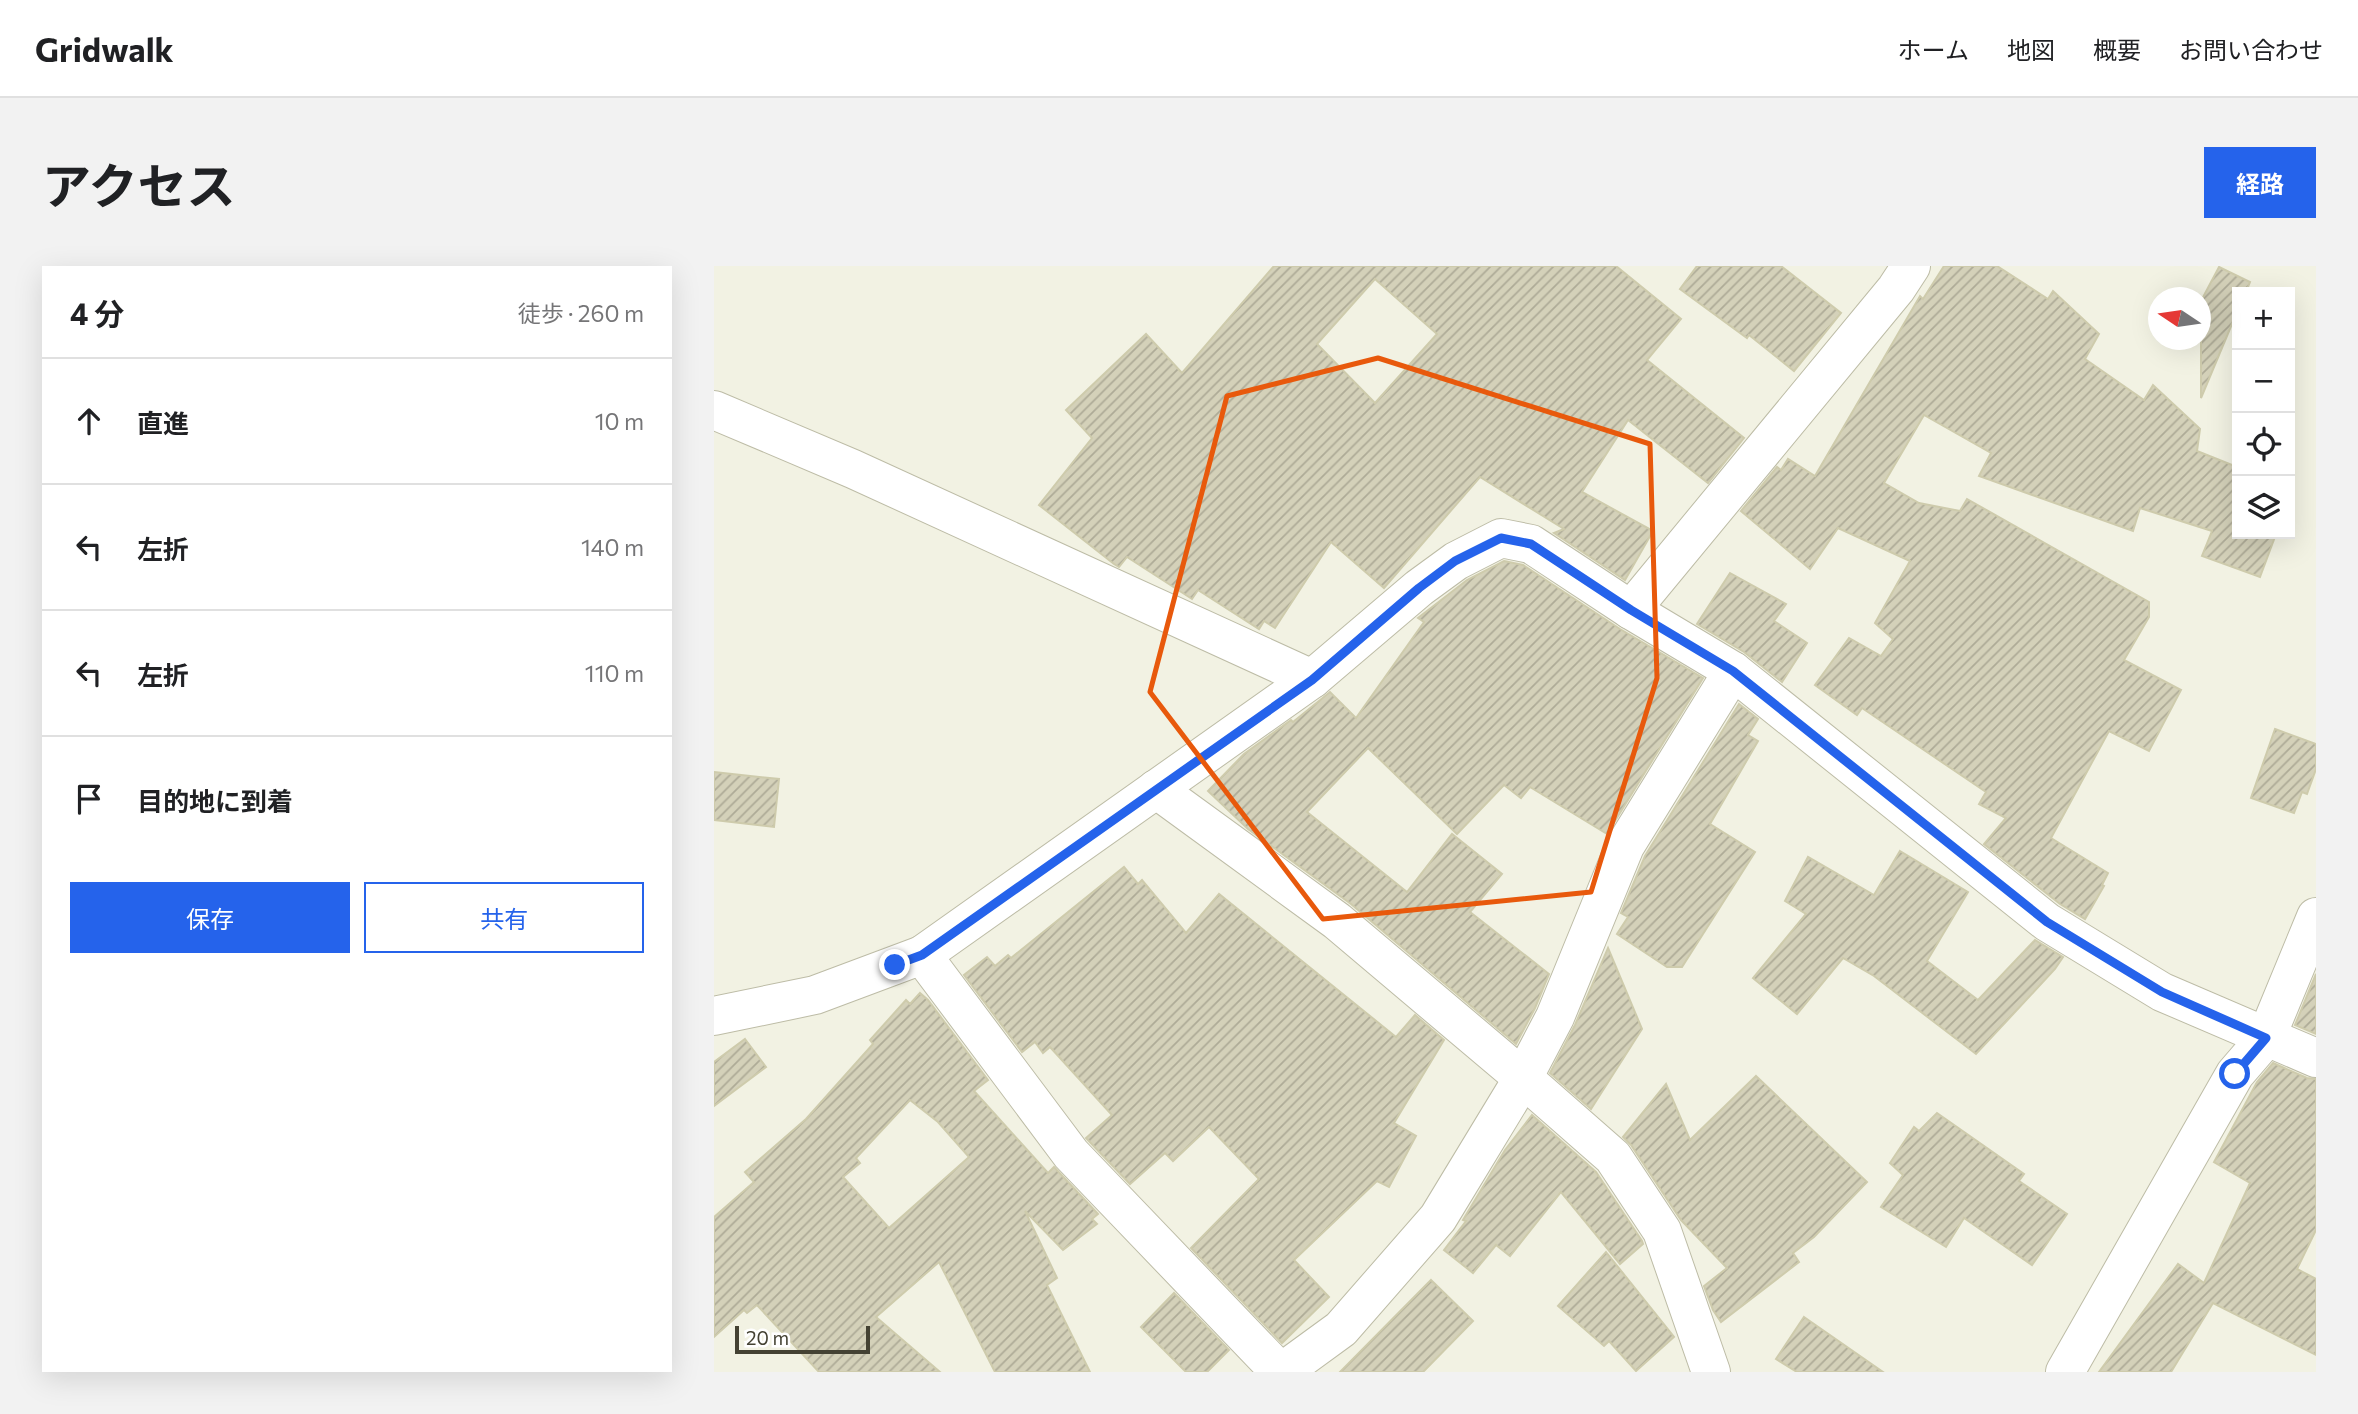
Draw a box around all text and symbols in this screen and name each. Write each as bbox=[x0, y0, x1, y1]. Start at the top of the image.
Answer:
text: Gridwalk bbox=[35, 28, 174, 69]
text: ホーム bbox=[1898, 35, 1969, 64]
text: 地図 bbox=[2007, 35, 2055, 64]
text: 概要 bbox=[2093, 35, 2141, 64]
text: お問い合わせ bbox=[2179, 35, 2323, 64]
button: 経路 bbox=[2204, 147, 2316, 218]
text: アクセス bbox=[42, 154, 236, 214]
north arrow bbox=[2148, 287, 2211, 350]
map controls bbox=[2232, 287, 2295, 539]
button: + bbox=[2232, 287, 2295, 350]
text: 4 分 bbox=[70, 294, 124, 331]
text: 徒歩 · 260 m bbox=[518, 299, 644, 327]
button: − bbox=[2232, 350, 2295, 413]
icon: ahead bbox=[70, 402, 108, 440]
text: 直進 bbox=[137, 407, 189, 438]
text: 10 m bbox=[595, 407, 644, 435]
button: locate bbox=[2232, 413, 2295, 476]
button: layers bbox=[2232, 476, 2295, 539]
icon: left bbox=[70, 528, 108, 566]
text: 左折 bbox=[137, 533, 189, 564]
text: 140 m bbox=[581, 533, 644, 561]
icon: left bbox=[70, 654, 108, 692]
text: 左折 bbox=[137, 659, 189, 690]
text: 110 m bbox=[585, 659, 644, 687]
icon: arrive bbox=[70, 780, 108, 818]
text: 目的地に到着 bbox=[137, 785, 293, 816]
button: 保存 bbox=[70, 882, 350, 953]
button: 共有 bbox=[364, 882, 644, 953]
route end bbox=[879, 949, 910, 980]
route start bbox=[2219, 1058, 2250, 1089]
scale bar bbox=[735, 1323, 870, 1355]
text: 20 m bbox=[746, 1326, 789, 1349]

